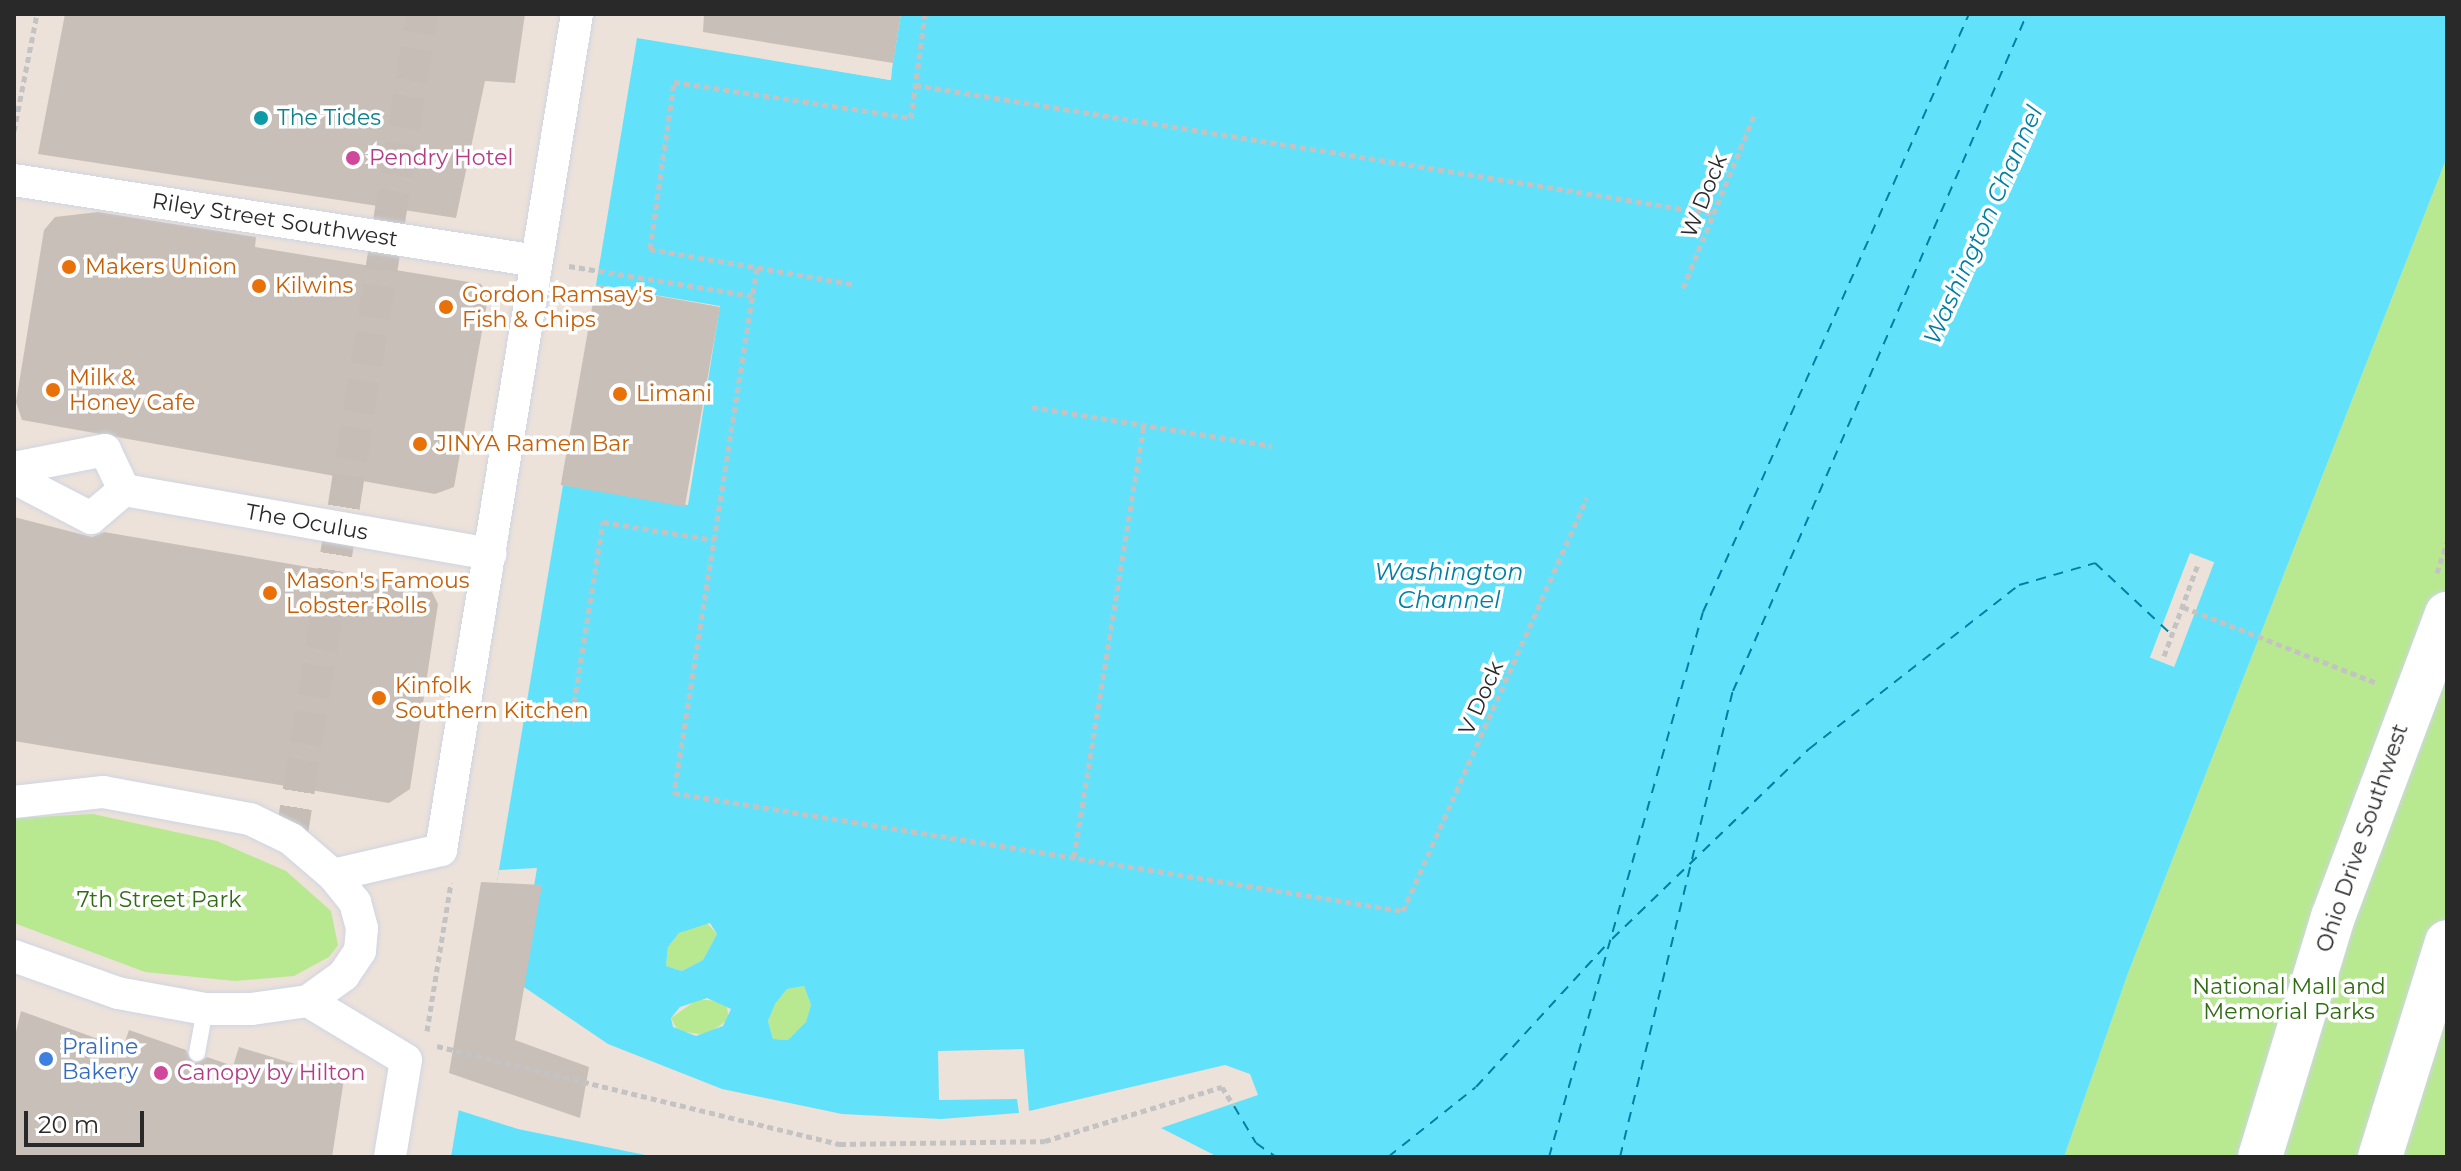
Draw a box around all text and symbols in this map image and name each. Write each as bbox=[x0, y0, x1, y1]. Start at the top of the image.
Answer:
water label: Washington Channel bbox=[1917, 101, 2049, 349]
place label: The Tides bbox=[277, 105, 381, 131]
marker: The Tides bbox=[252, 109, 270, 127]
place label: Pendry Hotel bbox=[369, 145, 513, 171]
marker: Pendry Hotel bbox=[344, 149, 362, 167]
street label: W Dock bbox=[1675, 150, 1733, 242]
street label: Riley Street Southwest bbox=[150, 188, 400, 252]
place label: Makers Union bbox=[85, 254, 237, 280]
marker: Makers Union bbox=[60, 258, 78, 276]
place label: Kilwins bbox=[275, 273, 353, 299]
marker: Kilwins bbox=[250, 277, 268, 295]
place label: Gordon Ramsay's Fish & Chips bbox=[462, 281, 653, 332]
marker: Gordon Ramsay's Fish & Chips bbox=[437, 298, 455, 316]
place label: Milk & Honey Cafe bbox=[69, 364, 195, 416]
marker: Milk & Honey Cafe bbox=[44, 381, 62, 399]
place label: Limani bbox=[636, 381, 712, 407]
marker: Limani bbox=[611, 385, 629, 403]
place label: JINYA Ramen Bar bbox=[436, 431, 630, 457]
marker: JINYA Ramen Bar bbox=[411, 435, 429, 453]
street label: The Oculus bbox=[244, 498, 370, 546]
water label: Washington Channel bbox=[1375, 558, 1523, 614]
place label: Mason's Famous Lobster Rolls bbox=[286, 567, 469, 618]
marker: Mason's Famous Lobster Rolls bbox=[261, 584, 279, 602]
street label: V Dock bbox=[1453, 657, 1509, 739]
place label: Kinfolk Southern Kitchen bbox=[395, 672, 589, 724]
marker: Kinfolk Southern Kitchen bbox=[370, 689, 388, 707]
street label: Ohio Drive Southwest bbox=[2310, 720, 2414, 956]
park label: 7th Street Park bbox=[77, 887, 241, 913]
park label: National Mall and Memorial Parks bbox=[2192, 973, 2386, 1024]
place label: Praline Bakery bbox=[62, 1033, 138, 1084]
marker: Praline Bakery bbox=[37, 1050, 55, 1068]
place label: Canopy by Hilton bbox=[177, 1060, 365, 1086]
marker: Canopy by Hilton bbox=[152, 1064, 170, 1082]
scale bar bbox=[28, 1095, 148, 1145]
text: 20 m bbox=[38, 1110, 99, 1139]

